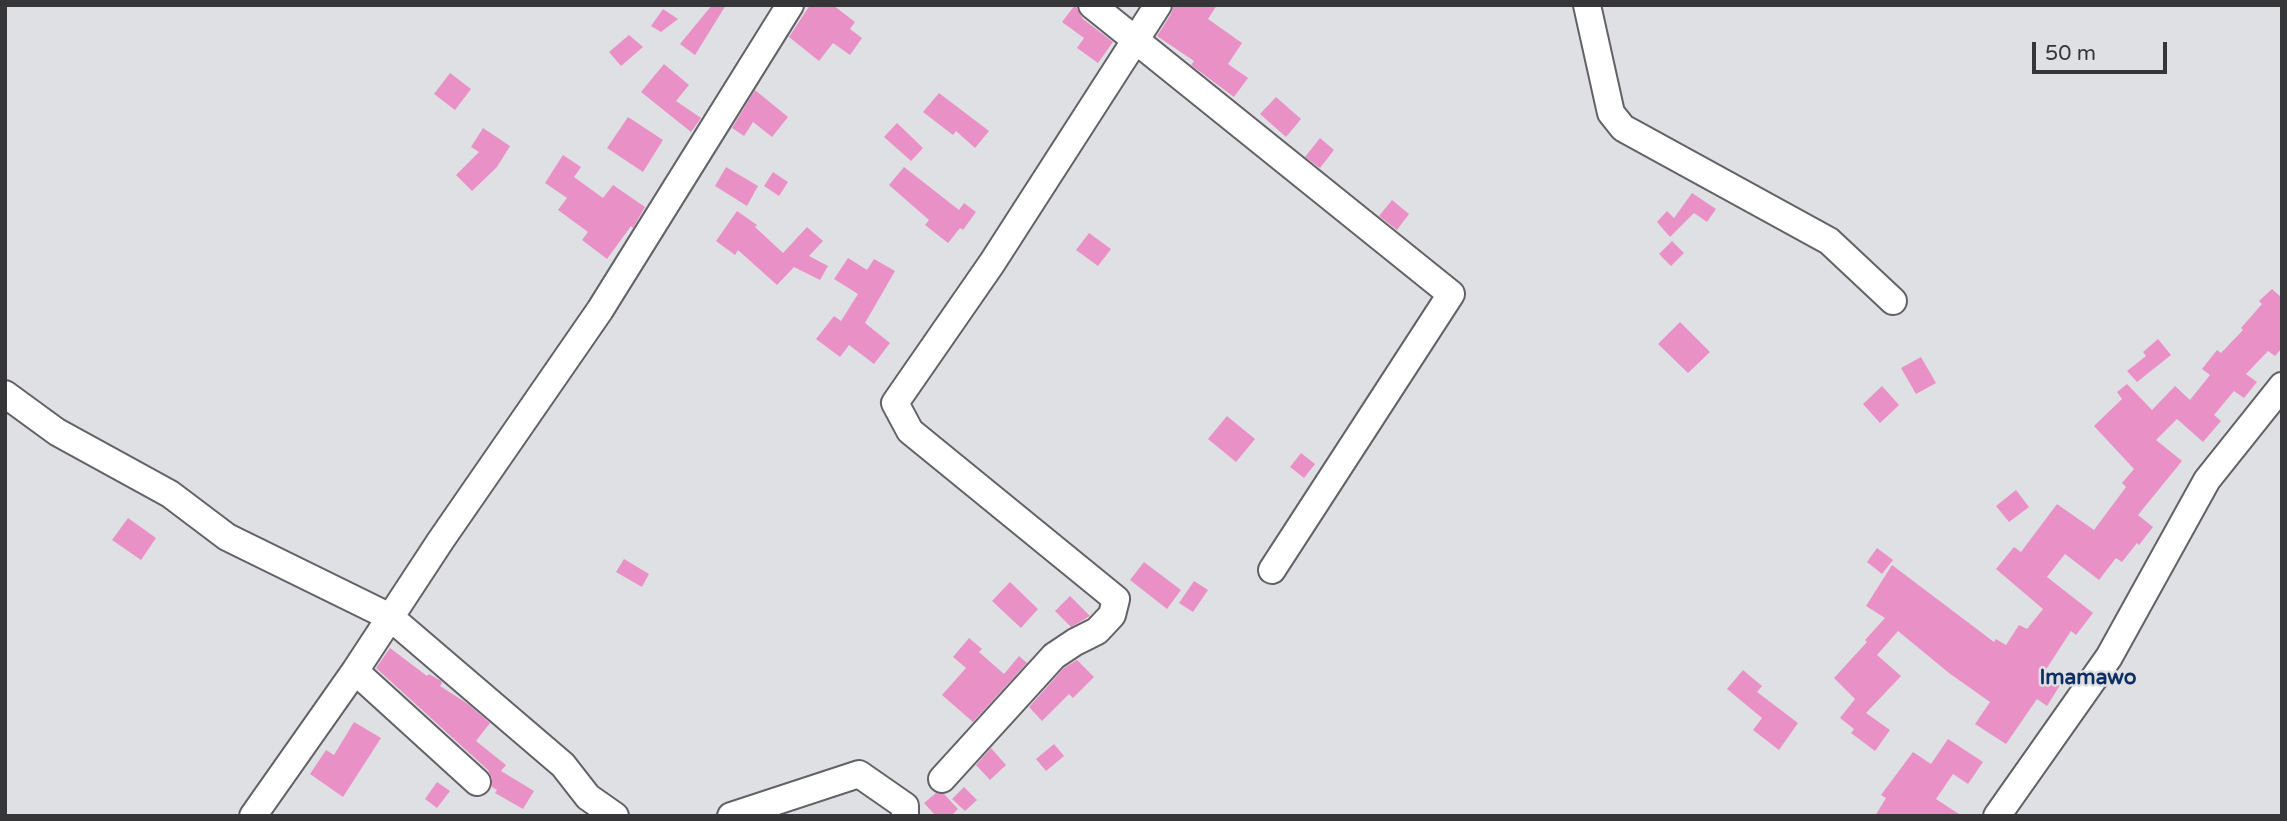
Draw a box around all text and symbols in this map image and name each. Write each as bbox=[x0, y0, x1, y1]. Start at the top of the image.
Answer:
scale bar bbox=[2035, 28, 2170, 72]
text: 50 m bbox=[2045, 41, 2096, 66]
district label: Imamawo bbox=[2040, 665, 2136, 691]

